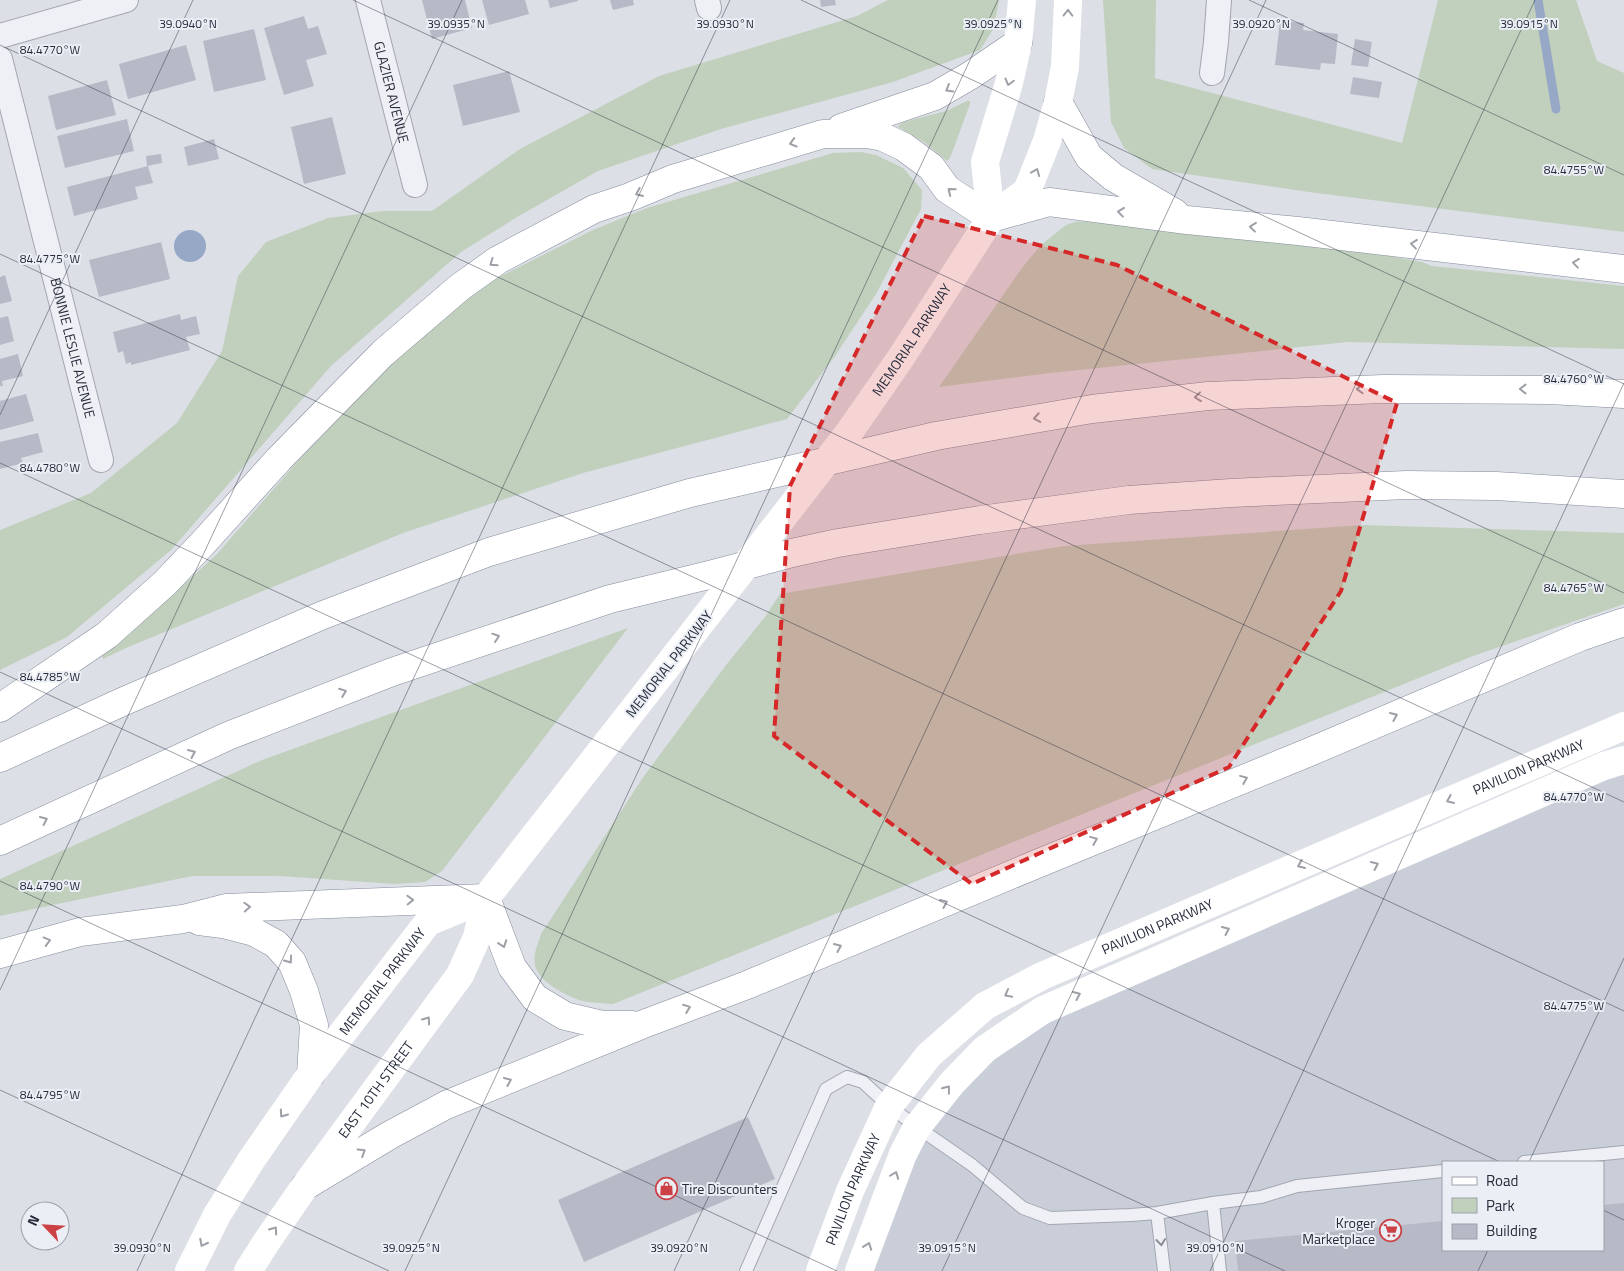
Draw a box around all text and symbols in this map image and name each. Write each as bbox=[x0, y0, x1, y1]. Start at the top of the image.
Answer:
one-way arrow bbox=[1063, 9, 1073, 17]
text: 39.0940°N bbox=[159, 14, 217, 33]
text: 39.0935°N bbox=[427, 14, 485, 33]
text: 39.0930°N bbox=[696, 14, 754, 33]
text: 39.0925°N bbox=[964, 14, 1022, 33]
text: 39.0920°N bbox=[1232, 14, 1290, 33]
text: 39.0915°N bbox=[1500, 14, 1558, 33]
street label: GLAZIER AVENUE bbox=[369, 39, 415, 145]
text: 84.4770°W bbox=[20, 40, 80, 59]
one-way arrow bbox=[1004, 78, 1014, 86]
one-way arrow bbox=[945, 82, 954, 92]
one-way arrow bbox=[789, 137, 798, 147]
text: 84.4755°W bbox=[1544, 160, 1604, 179]
one-way arrow bbox=[1030, 168, 1040, 176]
one-way arrow bbox=[635, 187, 644, 198]
one-way arrow bbox=[948, 188, 957, 196]
one-way arrow bbox=[1117, 207, 1125, 217]
one-way arrow bbox=[1248, 221, 1256, 232]
one-way arrow bbox=[1410, 239, 1418, 250]
text: 84.4775°W bbox=[20, 249, 80, 268]
one-way arrow bbox=[489, 257, 499, 266]
one-way arrow bbox=[1571, 258, 1579, 269]
street label: BONNIE LESLIE AVENUE bbox=[45, 275, 101, 421]
street label: MEMORIAL PARKWAY bbox=[866, 279, 956, 400]
text: 84.4760°W bbox=[1544, 369, 1604, 388]
one-way arrow bbox=[1356, 384, 1364, 395]
one-way arrow bbox=[1519, 384, 1526, 394]
one-way arrow bbox=[1194, 392, 1202, 403]
one-way arrow bbox=[1033, 413, 1041, 423]
text: 84.4780°W bbox=[20, 458, 80, 477]
text: 84.4765°W bbox=[1544, 578, 1604, 597]
street label: MEMORIAL PARKWAY bbox=[620, 605, 717, 722]
one-way arrow bbox=[491, 633, 499, 643]
text: 84.4785°W bbox=[20, 667, 80, 686]
one-way arrow bbox=[338, 687, 346, 697]
one-way arrow bbox=[1389, 711, 1398, 722]
street label: PAVILION PARKWAY bbox=[1469, 733, 1588, 800]
one-way arrow bbox=[187, 748, 196, 759]
one-way arrow bbox=[1239, 775, 1248, 785]
text: 84.4770°W bbox=[1544, 787, 1604, 806]
one-way arrow bbox=[1446, 794, 1455, 805]
one-way arrow bbox=[39, 816, 48, 826]
one-way arrow bbox=[1089, 836, 1098, 847]
one-way arrow bbox=[1297, 858, 1306, 869]
one-way arrow bbox=[1370, 861, 1379, 872]
text: 84.4790°W bbox=[20, 876, 80, 895]
street label: PAVILION PARKWAY bbox=[1098, 893, 1217, 959]
one-way arrow bbox=[406, 895, 414, 905]
one-way arrow bbox=[939, 899, 948, 909]
one-way arrow bbox=[244, 902, 252, 913]
street label: MEMORIAL PARKWAY bbox=[334, 922, 430, 1039]
one-way arrow bbox=[1221, 926, 1230, 937]
one-way arrow bbox=[43, 936, 51, 947]
one-way arrow bbox=[497, 939, 507, 948]
one-way arrow bbox=[833, 943, 842, 954]
one-way arrow bbox=[283, 954, 292, 964]
one-way arrow bbox=[1005, 988, 1014, 998]
one-way arrow bbox=[1072, 990, 1081, 1001]
text: 84.4775°W bbox=[1544, 996, 1604, 1015]
one-way arrow bbox=[682, 1004, 691, 1014]
one-way arrow bbox=[421, 1016, 430, 1026]
street label: EAST 10TH STREET bbox=[333, 1036, 419, 1142]
one-way arrow bbox=[503, 1076, 512, 1087]
text: 84.4795°W bbox=[20, 1085, 80, 1104]
one-way arrow bbox=[941, 1085, 950, 1095]
one-way arrow bbox=[280, 1108, 289, 1118]
street label: PAVILION PARKWAY bbox=[820, 1129, 885, 1248]
one-way arrow bbox=[357, 1149, 366, 1159]
legend bbox=[1442, 1161, 1604, 1251]
text: Road bbox=[1486, 1169, 1518, 1192]
one-way arrow bbox=[889, 1171, 899, 1180]
shop icon: Tire Discounters bbox=[654, 1177, 678, 1201]
place label: Tire Discounters bbox=[682, 1178, 778, 1199]
text: Park bbox=[1486, 1194, 1515, 1217]
north arrow bbox=[20, 1201, 70, 1251]
text: N bbox=[21, 1211, 44, 1229]
place label: Kroger Marketplace bbox=[1302, 1212, 1375, 1249]
supermarket icon: Kroger Marketplace bbox=[1379, 1219, 1403, 1243]
text: Building bbox=[1486, 1219, 1537, 1242]
one-way arrow bbox=[268, 1226, 277, 1236]
text: 39.0930°N bbox=[113, 1238, 171, 1257]
one-way arrow bbox=[199, 1238, 209, 1247]
text: 39.0925°N bbox=[382, 1238, 440, 1257]
text: 39.0920°N bbox=[650, 1238, 708, 1257]
text: 39.0915°N bbox=[918, 1238, 976, 1257]
one-way arrow bbox=[1155, 1238, 1166, 1246]
text: 39.0910°N bbox=[1186, 1238, 1244, 1257]
one-way arrow bbox=[862, 1242, 872, 1250]

